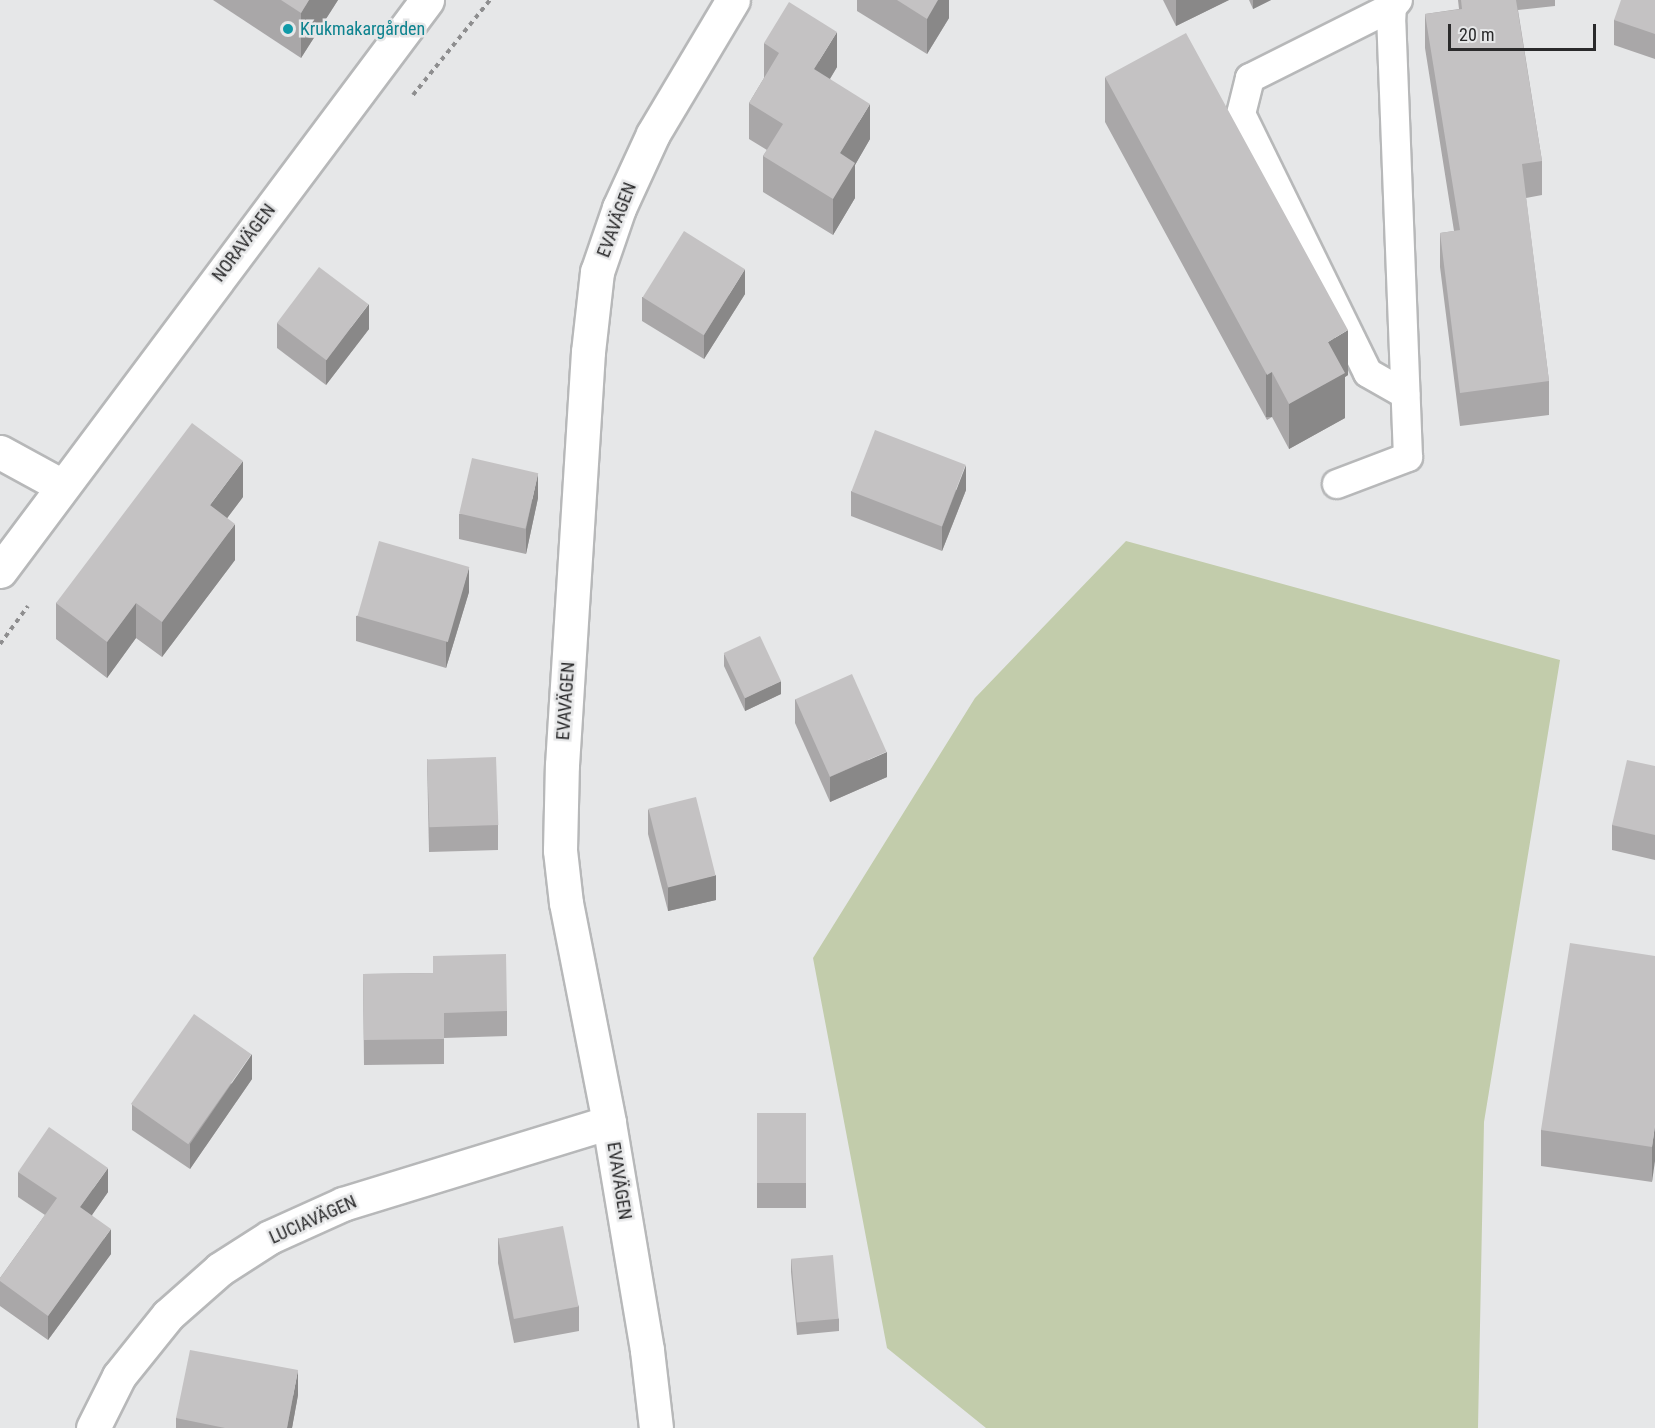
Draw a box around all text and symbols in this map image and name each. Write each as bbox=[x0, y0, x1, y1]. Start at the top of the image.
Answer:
scale bar bbox=[1451, 12, 1600, 50]
place label: Krukmakargården bbox=[300, 18, 425, 40]
marker: Krukmakargården bbox=[281, 22, 295, 36]
text: 20 m bbox=[1459, 24, 1494, 45]
street label: EVAVÄGEN bbox=[593, 180, 641, 260]
street label: NORAVÄGEN bbox=[208, 200, 280, 286]
street label: EVAVÄGEN bbox=[552, 661, 580, 741]
street label: EVAVÄGEN bbox=[602, 1141, 636, 1221]
street label: LUCIAVÄGEN bbox=[266, 1191, 360, 1249]

